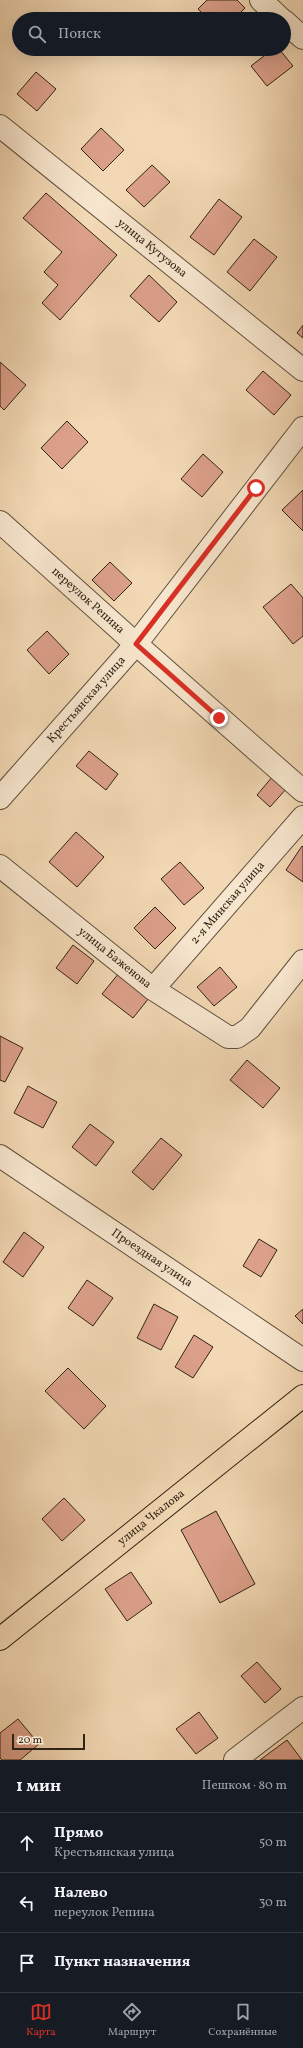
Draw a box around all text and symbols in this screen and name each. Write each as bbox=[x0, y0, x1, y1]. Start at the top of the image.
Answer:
search box bbox=[12, 12, 291, 56]
icon: search bbox=[26, 23, 48, 45]
text: Поиск bbox=[58, 24, 101, 45]
street label: улица Кутузова bbox=[113, 215, 190, 281]
route start bbox=[247, 479, 265, 497]
street label: переулок Репина bbox=[48, 564, 128, 638]
street label: Крестьянская улица bbox=[44, 653, 130, 747]
route end bbox=[210, 709, 228, 727]
street label: 2-я Минская улица bbox=[187, 858, 269, 948]
street label: улица Баженова bbox=[74, 924, 155, 993]
street label: Проездная улица bbox=[108, 1225, 196, 1291]
street label: улица Чкалова bbox=[114, 1486, 188, 1549]
scale bar bbox=[12, 1732, 85, 1751]
text: 20 m bbox=[18, 1733, 42, 1748]
text: 1 мин bbox=[16, 1775, 61, 1798]
text: Пешком · 80 m bbox=[202, 1777, 287, 1795]
text: Прямо bbox=[54, 1823, 103, 1844]
icon: ahead bbox=[16, 1832, 38, 1854]
text: 50 m bbox=[259, 1834, 287, 1852]
text: Крестьянская улица bbox=[54, 1844, 174, 1862]
text: Налево bbox=[54, 1883, 108, 1904]
icon: left bbox=[16, 1892, 38, 1914]
text: 30 m bbox=[259, 1894, 287, 1912]
text: переулок Репина bbox=[54, 1904, 155, 1922]
icon: arrive bbox=[16, 1952, 38, 1974]
text: Пункт назначения bbox=[54, 1952, 190, 1973]
tab: Карта bbox=[26, 2001, 56, 2040]
tab: Маршрут bbox=[108, 2001, 156, 2040]
tab: Сохранённые bbox=[208, 2001, 277, 2040]

